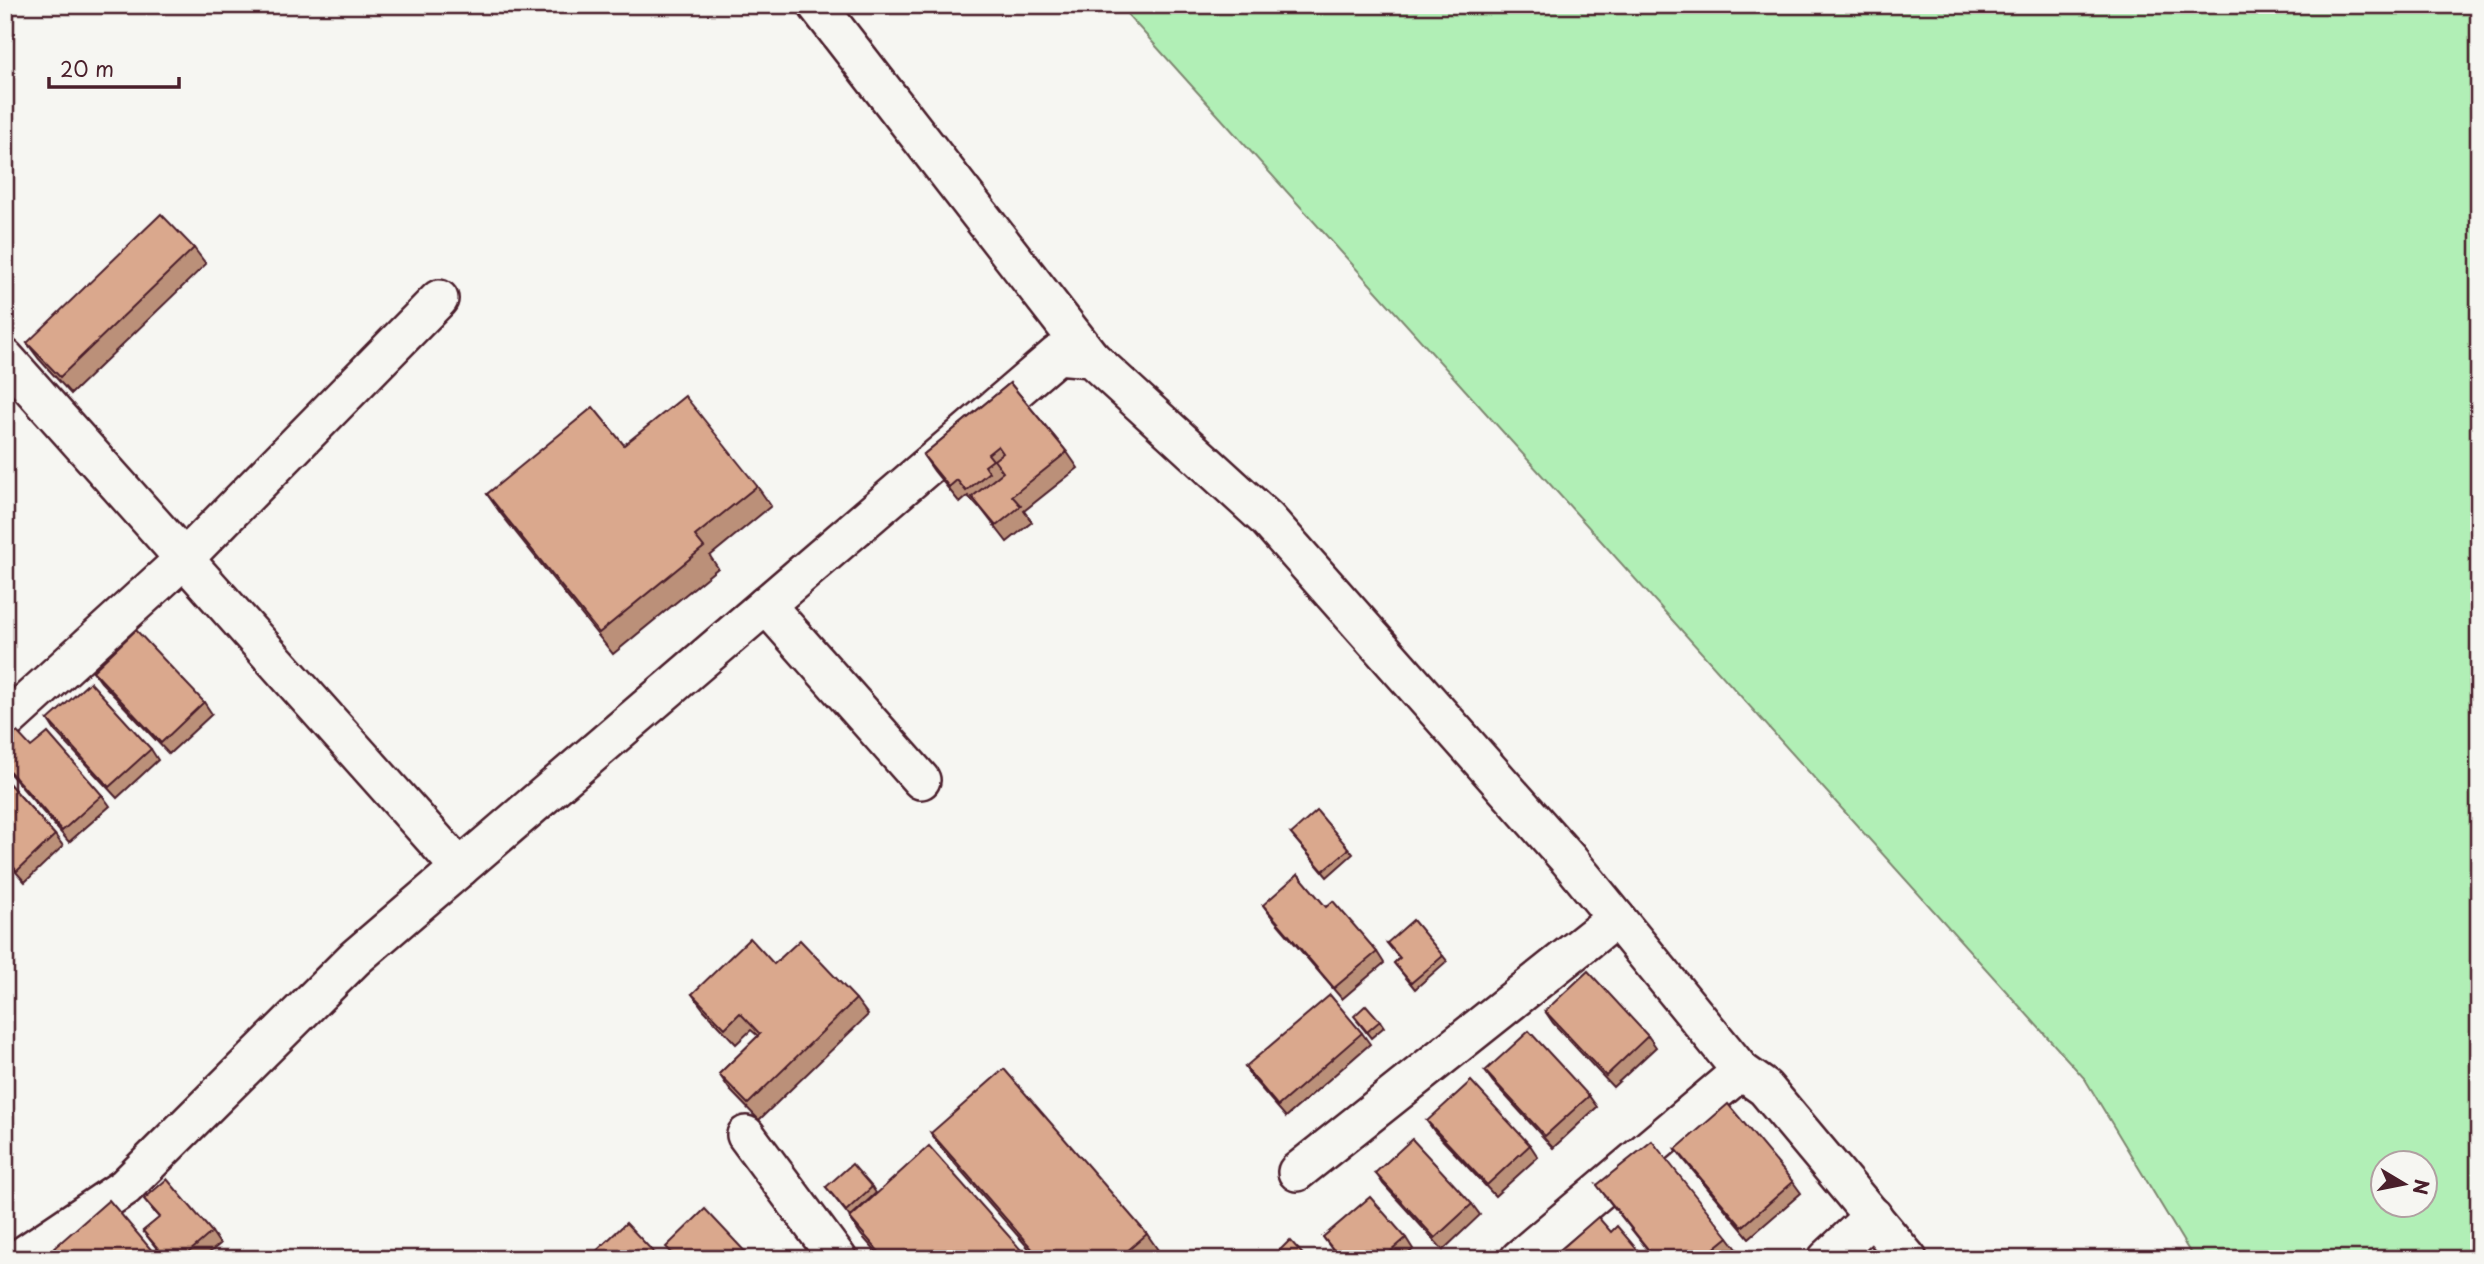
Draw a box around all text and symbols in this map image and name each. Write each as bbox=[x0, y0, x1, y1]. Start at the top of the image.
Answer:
scale bar bbox=[49, 46, 178, 90]
text: 20 m bbox=[60, 52, 114, 84]
north arrow bbox=[2368, 1148, 2438, 1218]
text: N bbox=[2407, 1177, 2437, 1197]

